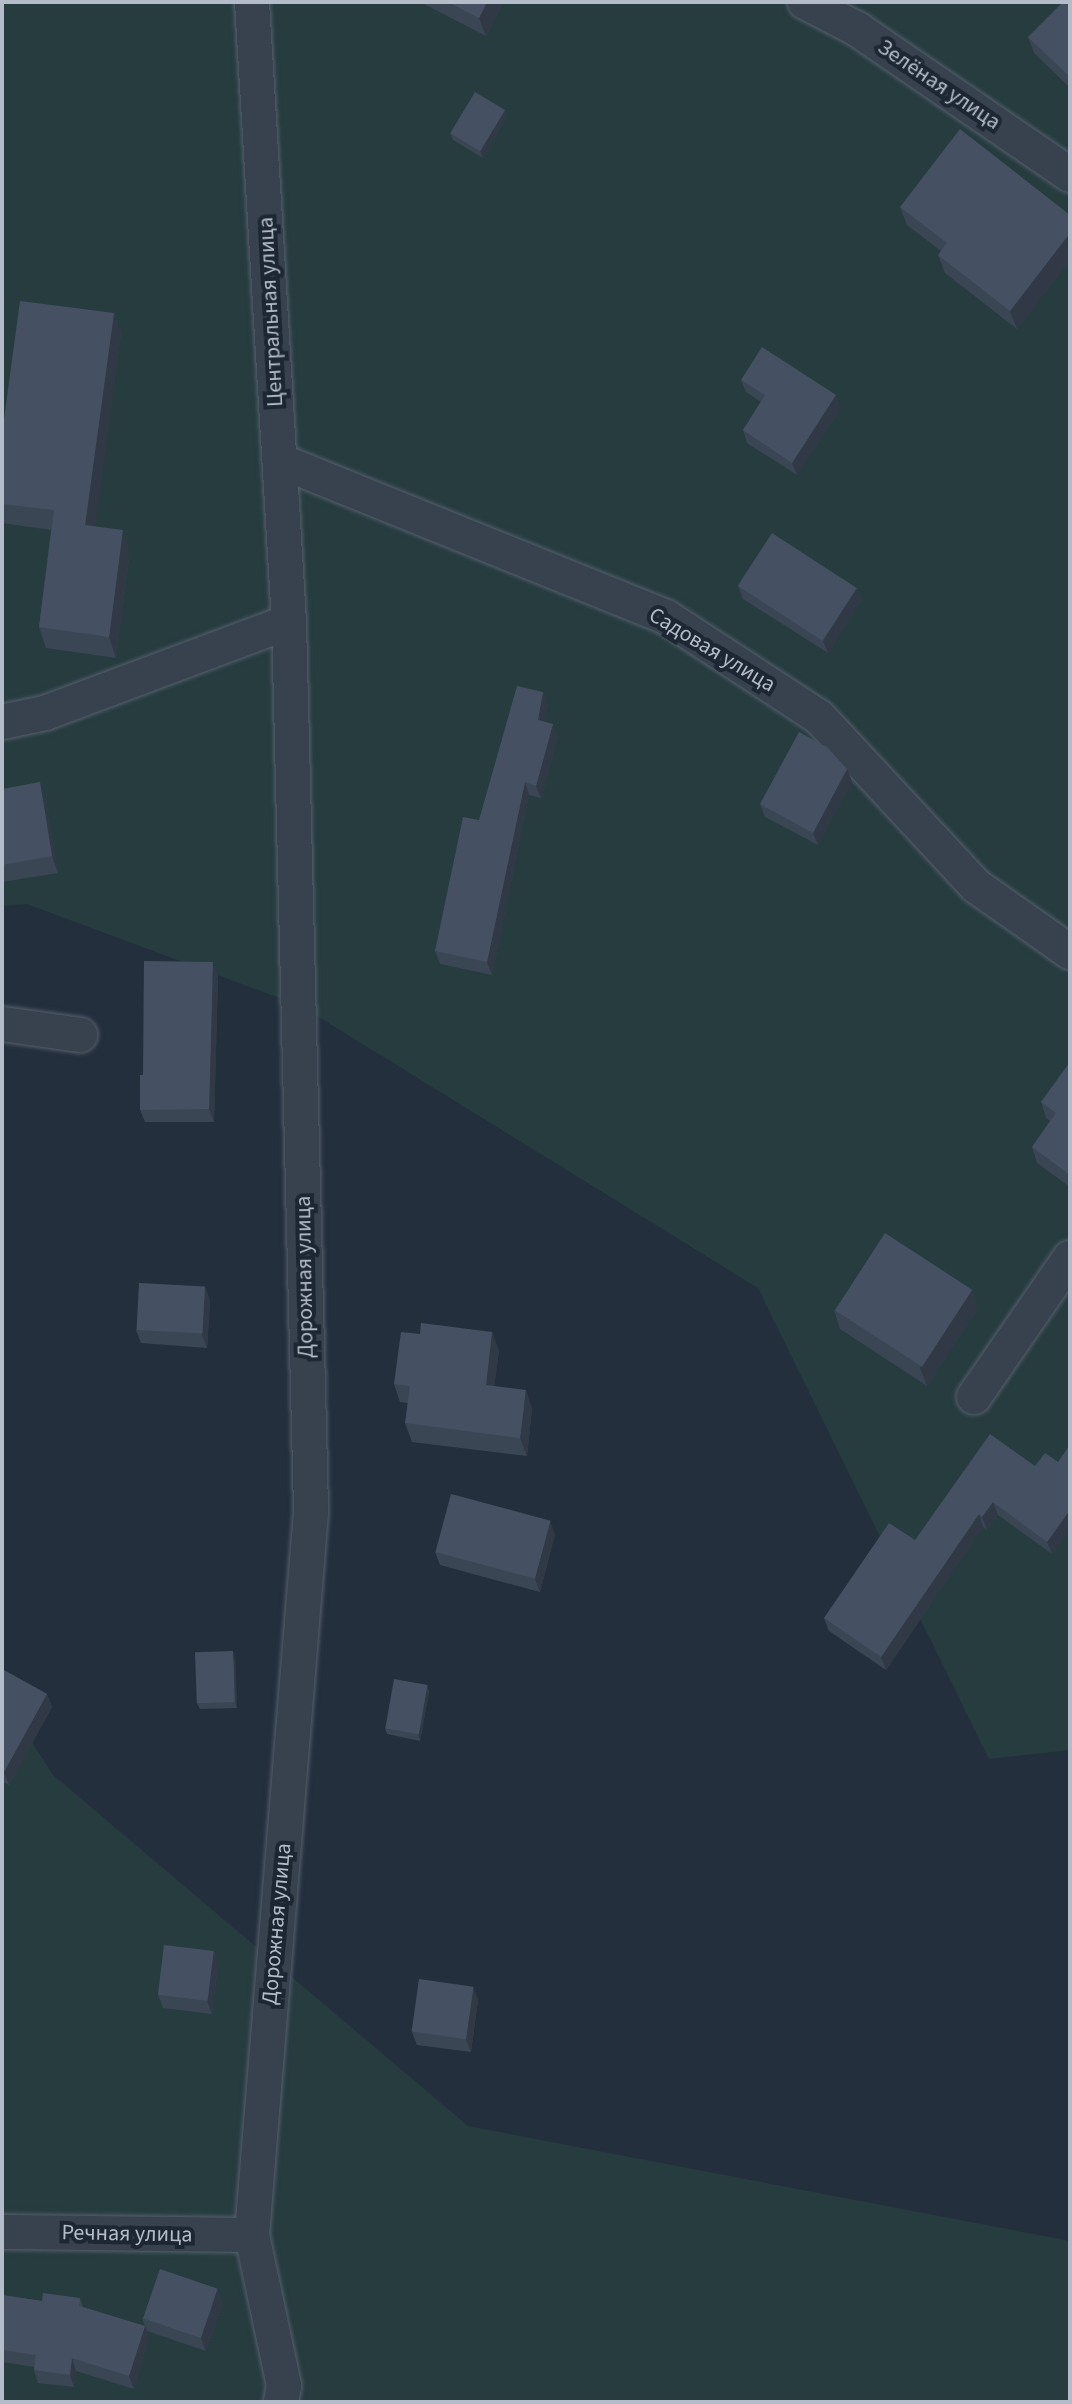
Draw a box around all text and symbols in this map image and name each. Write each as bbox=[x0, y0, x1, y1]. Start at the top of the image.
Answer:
street label: Зелёная улица bbox=[873, 34, 1005, 136]
street label: Центральная улица bbox=[253, 216, 289, 408]
street label: Садовая улица bbox=[644, 602, 780, 698]
street label: Дорожная улица bbox=[290, 1196, 320, 1358]
street label: Дорожная улица bbox=[257, 1842, 297, 2006]
street label: Речная улица bbox=[61, 2220, 193, 2248]

